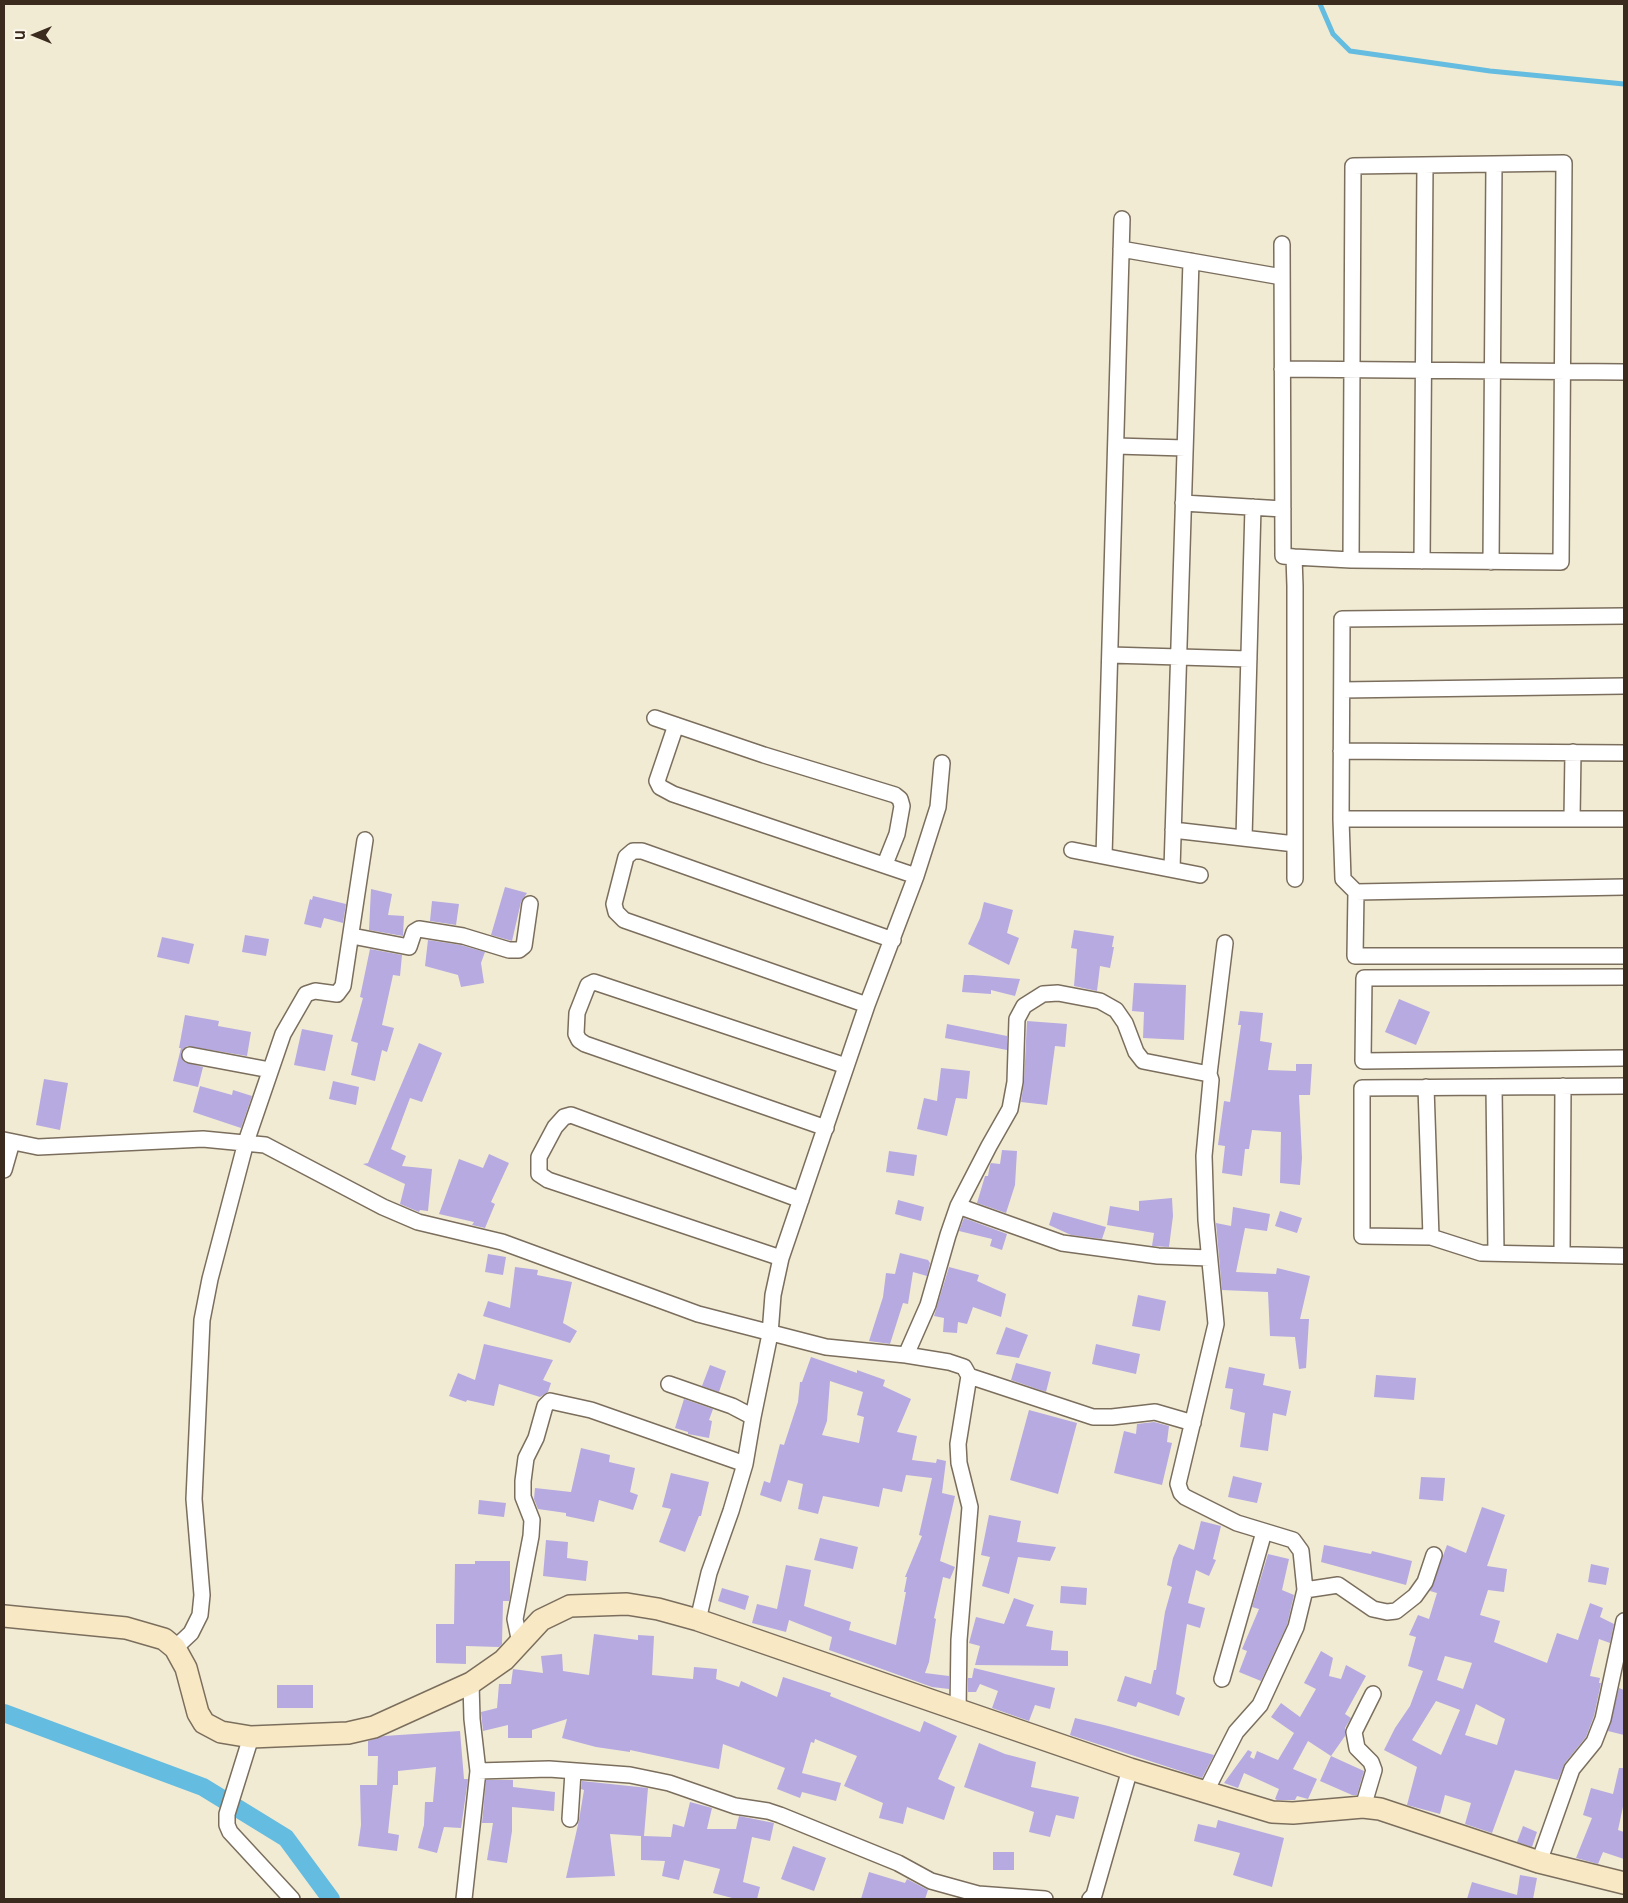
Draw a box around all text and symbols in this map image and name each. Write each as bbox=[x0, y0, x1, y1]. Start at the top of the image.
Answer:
north arrow bbox=[10, 10, 60, 60]
text: U bbox=[10, 30, 29, 40]

